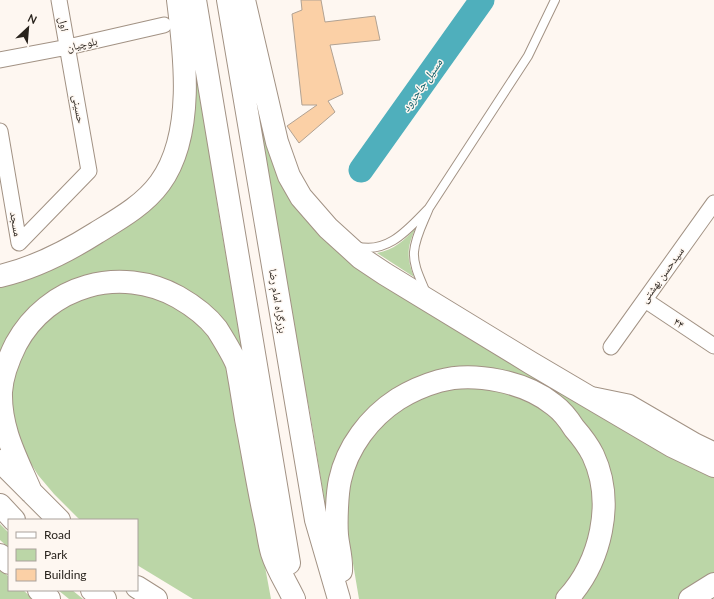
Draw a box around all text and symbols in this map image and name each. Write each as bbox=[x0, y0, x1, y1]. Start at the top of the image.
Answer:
north arrow bbox=[8, 8, 48, 48]
text: N bbox=[26, 11, 39, 26]
street label: اول bbox=[56, 16, 72, 32]
street label: بلوچیان bbox=[65, 34, 99, 54]
water label: مسیل جاجرود bbox=[398, 55, 446, 115]
street label: حسینی bbox=[70, 93, 88, 125]
street label: مسجد bbox=[8, 211, 25, 237]
street label: سیدحسن بهشتی bbox=[637, 244, 687, 306]
street label: بزرگراه امام رضا bbox=[266, 268, 290, 334]
street label: ۴۴ bbox=[672, 314, 687, 331]
legend bbox=[8, 519, 138, 591]
text: Road bbox=[44, 527, 71, 542]
text: Park bbox=[44, 547, 68, 562]
text: Building bbox=[44, 567, 87, 582]

